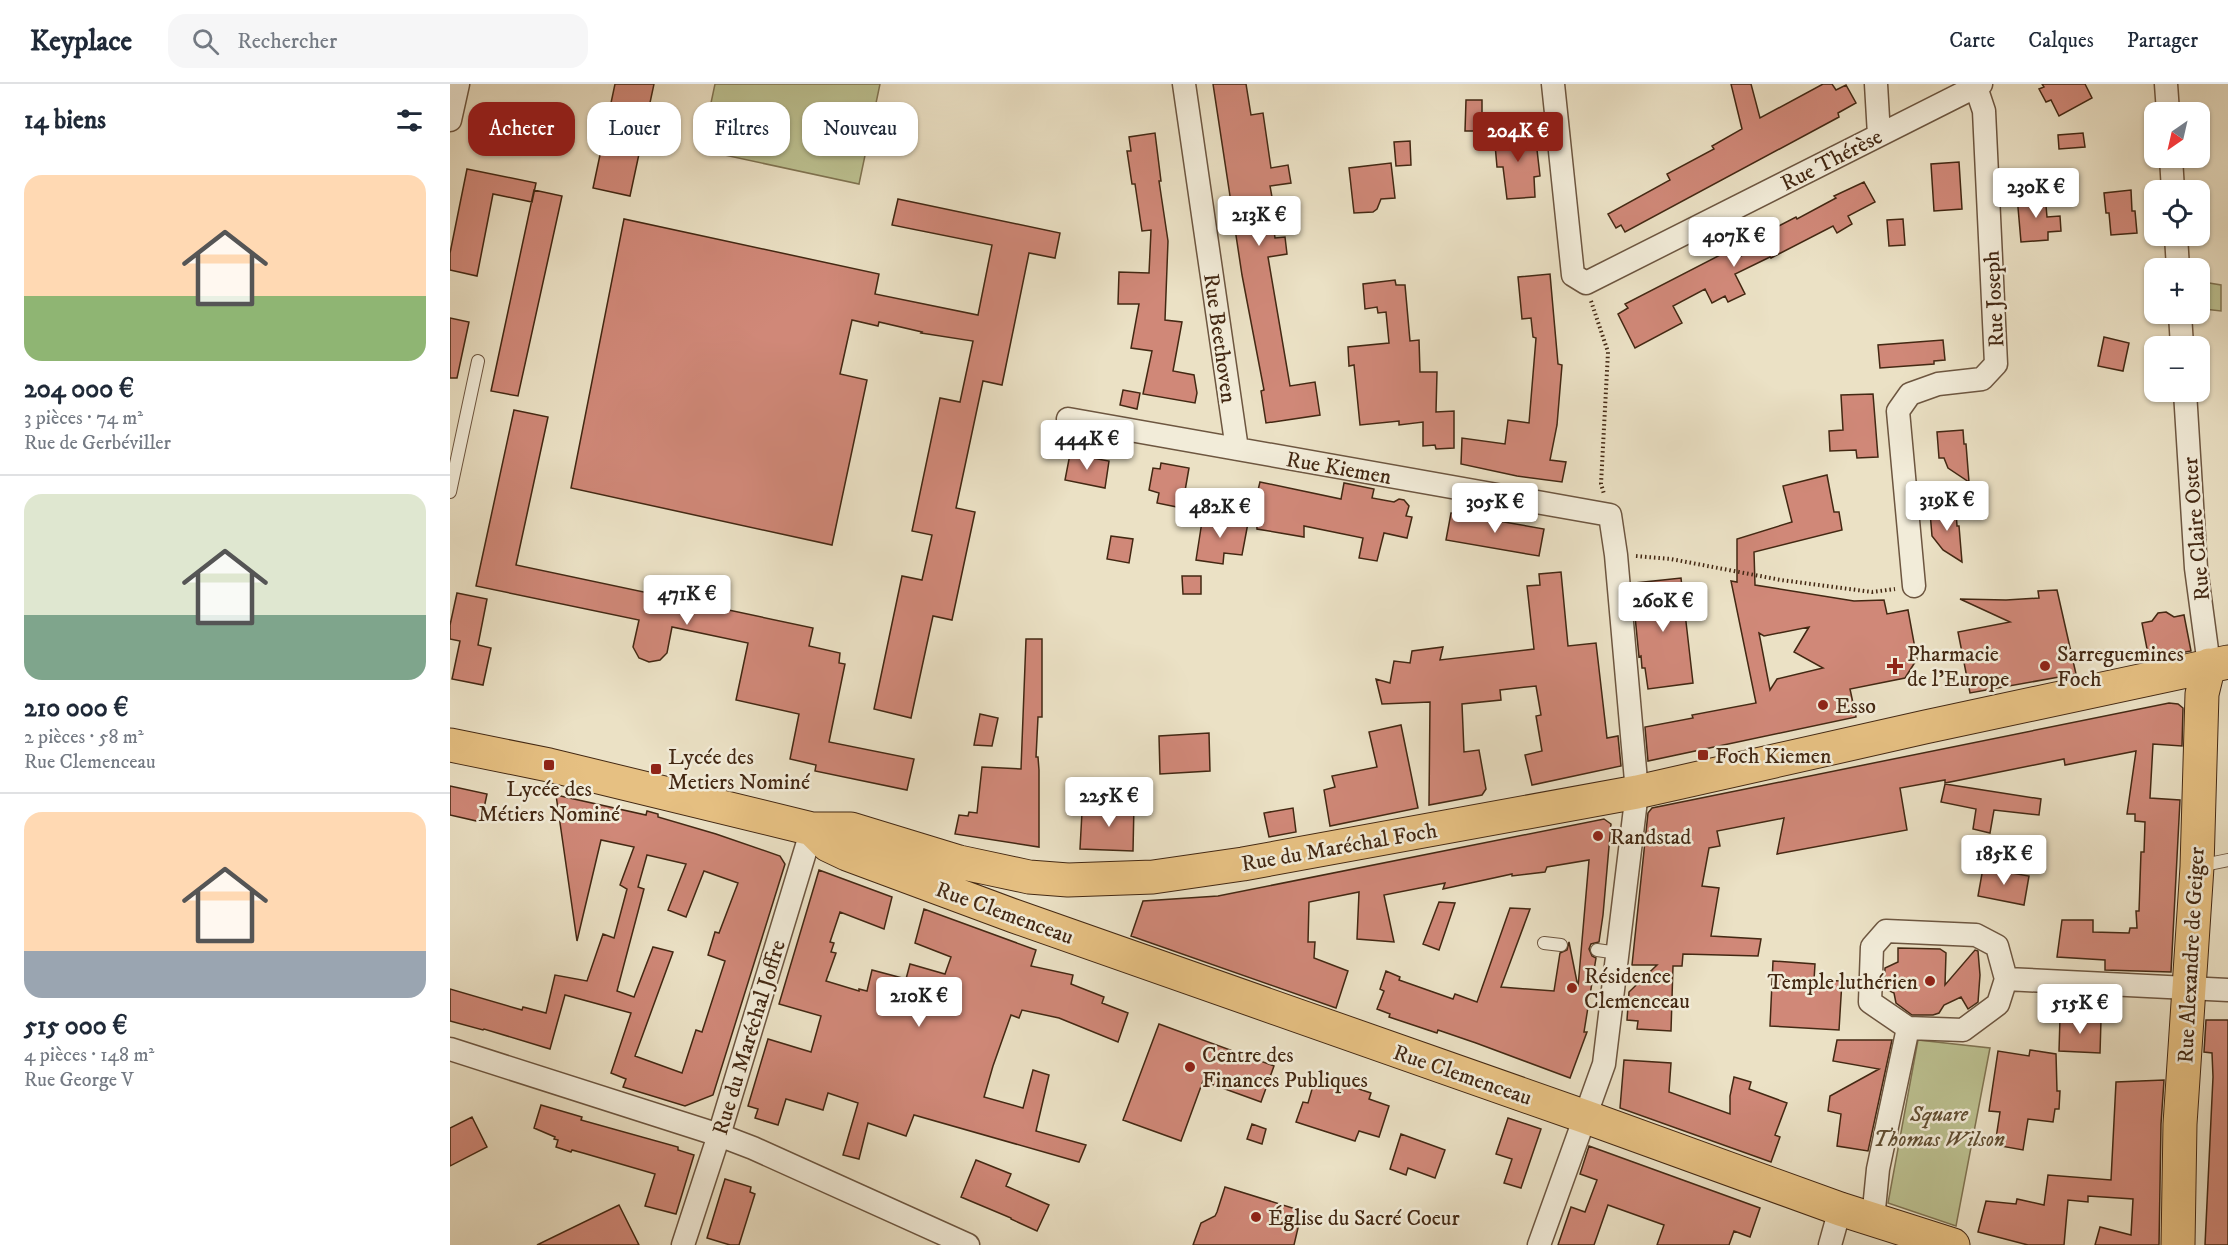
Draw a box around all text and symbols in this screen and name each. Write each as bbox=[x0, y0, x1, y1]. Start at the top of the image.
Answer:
search box bbox=[168, 14, 588, 68]
text: Keyplace bbox=[30, 24, 132, 59]
icon: search bbox=[189, 25, 222, 58]
text: Rechercher bbox=[237, 28, 337, 55]
text: Carte bbox=[1949, 28, 1995, 54]
text: Calques bbox=[2028, 28, 2094, 54]
text: Partager bbox=[2127, 28, 2198, 54]
chip: Acheter bbox=[468, 102, 575, 156]
chip: Louer bbox=[587, 102, 681, 156]
chip: Filtres bbox=[693, 102, 790, 156]
chip: Nouveau bbox=[802, 102, 918, 156]
north arrow bbox=[2144, 102, 2210, 168]
map controls bbox=[2144, 102, 2210, 402]
text: 14 biens bbox=[24, 104, 106, 137]
icon: filters bbox=[393, 104, 426, 137]
pin: 204K € bbox=[1469, 112, 1567, 163]
text: 204K € bbox=[1487, 119, 1549, 144]
street label: Rue Thérèse bbox=[1777, 123, 1887, 197]
pin: 230K € bbox=[1987, 168, 2085, 219]
text: 230K € bbox=[2007, 175, 2065, 200]
button: locate bbox=[2144, 180, 2210, 246]
pin: 213K € bbox=[1210, 196, 1308, 247]
text: 213K € bbox=[1232, 203, 1286, 228]
icon: home bbox=[171, 214, 279, 322]
pin: 407K € bbox=[1685, 217, 1783, 268]
text: 407K € bbox=[1703, 224, 1765, 249]
street label: Rue Joseph bbox=[1978, 249, 2011, 348]
button: + bbox=[2144, 258, 2210, 324]
street label: Rue Beethoven bbox=[1197, 272, 1242, 405]
button: − bbox=[2144, 336, 2210, 402]
text: 204 000 € bbox=[24, 373, 134, 406]
text: 3 pièces · 74 m² bbox=[24, 406, 143, 431]
pin: 444K € bbox=[1038, 420, 1136, 471]
text: 444K € bbox=[1055, 427, 1119, 452]
text: Rue de Gerbéviller bbox=[24, 431, 171, 456]
street label: Rue Kiemen bbox=[1284, 446, 1394, 491]
street label: Rue Claire Oster bbox=[2177, 455, 2216, 602]
pin: 319K € bbox=[1898, 481, 1996, 532]
pin: 305K € bbox=[1446, 483, 1544, 534]
pin: 482K € bbox=[1171, 488, 1269, 539]
text: 319K € bbox=[1920, 488, 1974, 513]
text: 305K € bbox=[1466, 490, 1524, 515]
text: 482K € bbox=[1189, 495, 1251, 520]
icon: home bbox=[171, 533, 279, 641]
pin: 471K € bbox=[638, 575, 736, 626]
text: 471K € bbox=[658, 582, 716, 607]
pin: 260K € bbox=[1614, 582, 1712, 633]
text: 260K € bbox=[1632, 589, 1694, 614]
place label: Pharmacie de l'Europe bbox=[1907, 641, 2009, 693]
place label: Sarreguemines Foch bbox=[2057, 641, 2184, 693]
marker: Pharmacie de l'Europe bbox=[1888, 659, 1902, 673]
marker: Sarreguemines Foch bbox=[2038, 659, 2052, 673]
text: 210 000 € bbox=[24, 692, 129, 725]
place label: Esso bbox=[1835, 693, 1876, 720]
marker: Esso bbox=[1816, 698, 1830, 712]
text: 2 pièces · 58 m² bbox=[24, 725, 144, 750]
place label: Foch Kiemen bbox=[1715, 743, 1832, 770]
place label: Lycée des Metiers Nominé bbox=[668, 744, 810, 796]
marker: Foch Kiemen bbox=[1696, 748, 1710, 762]
text: Rue Clemenceau bbox=[24, 750, 156, 775]
marker: Lycée des Métiers Nominé bbox=[542, 758, 556, 772]
marker: Lycée des Metiers Nominé bbox=[649, 762, 663, 776]
place label: Lycée des Métiers Nominé bbox=[478, 776, 620, 828]
pin: 225K € bbox=[1060, 777, 1158, 828]
text: 225K € bbox=[1079, 784, 1139, 809]
street label: Rue du Maréchal Foch bbox=[1239, 817, 1440, 878]
place label: Randstad bbox=[1610, 824, 1691, 851]
marker: Randstad bbox=[1591, 829, 1605, 843]
pin: 185K € bbox=[1955, 835, 2053, 886]
text: 185K € bbox=[1975, 842, 2033, 867]
street label: Rue Alexandre de Geiger bbox=[2172, 846, 2211, 1064]
icon: home bbox=[171, 851, 279, 959]
street label: Rue Clemenceau bbox=[932, 876, 1077, 951]
street label: Rue du Maréchal Joffre bbox=[707, 937, 792, 1138]
place label: Résidence Clemenceau bbox=[1584, 963, 1690, 1015]
place label: Temple luthérien bbox=[1767, 969, 1919, 996]
marker: Temple luthérien bbox=[1923, 974, 1937, 988]
pin: 210K € bbox=[870, 977, 968, 1028]
marker: Résidence Clemenceau bbox=[1565, 981, 1579, 995]
text: 210K € bbox=[890, 984, 948, 1009]
pin: 515K € bbox=[2031, 984, 2129, 1035]
text: 515K € bbox=[2051, 991, 2109, 1016]
text: 515 000 € bbox=[24, 1010, 128, 1043]
street label: Rue Clemenceau bbox=[1390, 1039, 1535, 1112]
place label: Centre des Finances Publiques bbox=[1202, 1042, 1368, 1094]
text: 4 pièces · 148 m² bbox=[24, 1043, 154, 1068]
marker: Centre des Finances Publiques bbox=[1183, 1060, 1197, 1074]
text: Rue George V bbox=[24, 1068, 134, 1093]
park label: Square Thomas Wilson bbox=[1873, 1101, 2005, 1153]
place label: Église du Sacré Coeur bbox=[1268, 1205, 1460, 1232]
marker: Église du Sacré Coeur bbox=[1249, 1210, 1263, 1224]

